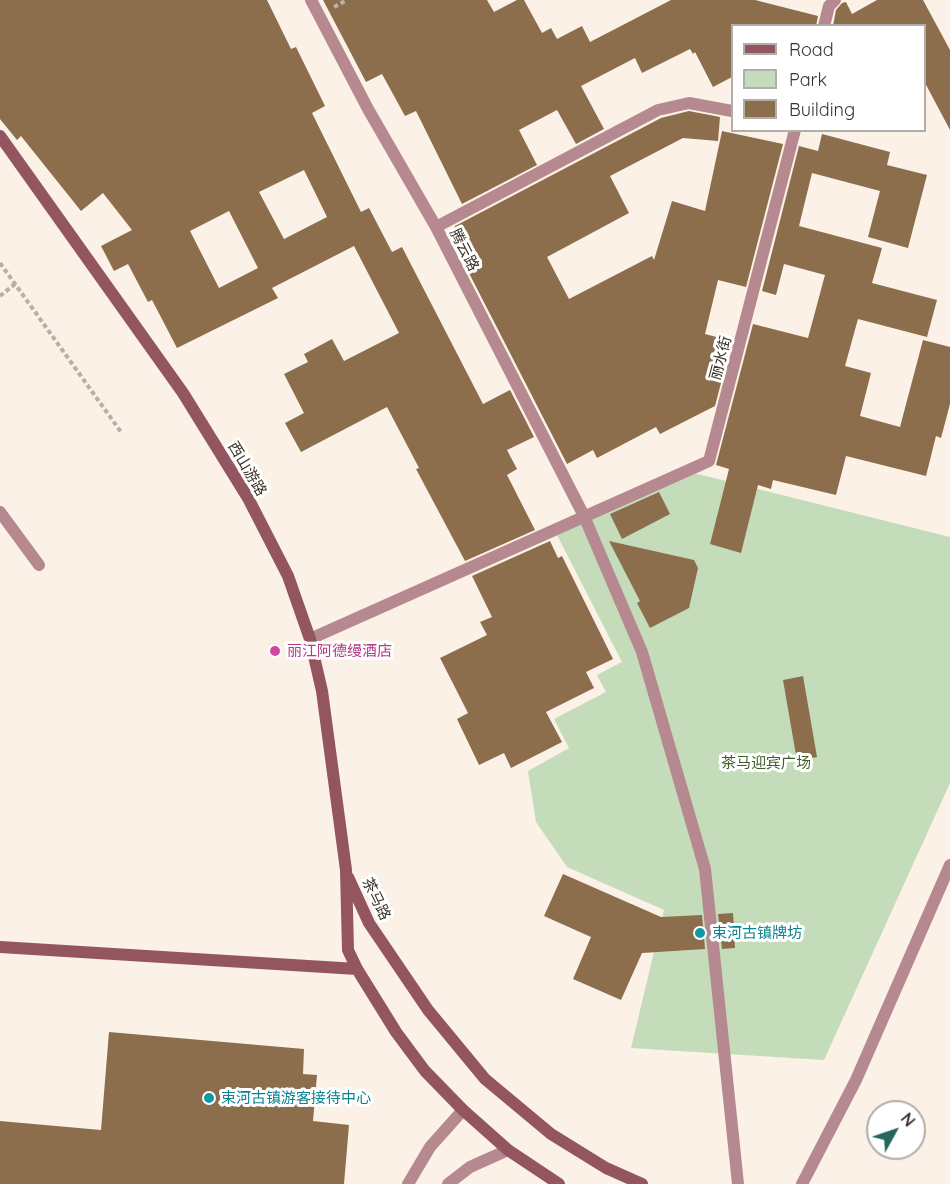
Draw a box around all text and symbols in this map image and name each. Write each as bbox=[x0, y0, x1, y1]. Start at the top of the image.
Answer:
legend bbox=[731, 24, 926, 132]
text: Road bbox=[789, 38, 834, 61]
text: Park bbox=[789, 68, 827, 91]
text: Building bbox=[789, 98, 855, 121]
street label: 腾云路 bbox=[446, 226, 482, 274]
street label: 丽水街 bbox=[706, 334, 736, 382]
street label: 西山游路 bbox=[224, 439, 270, 499]
place label: 丽江阿德缦酒店 bbox=[287, 642, 392, 660]
marker: 丽江阿德缦酒店 bbox=[268, 644, 282, 658]
park label: 茶马迎宾广场 bbox=[721, 754, 811, 772]
street label: 茶马路 bbox=[358, 875, 394, 923]
place label: 束河古镇牌坊 bbox=[712, 924, 802, 942]
marker: 束河古镇牌坊 bbox=[693, 926, 707, 940]
place label: 束河古镇游客接待中心 bbox=[221, 1089, 371, 1107]
marker: 束河古镇游客接待中心 bbox=[202, 1091, 216, 1105]
north arrow bbox=[866, 1100, 926, 1160]
text: N bbox=[897, 1109, 920, 1131]

